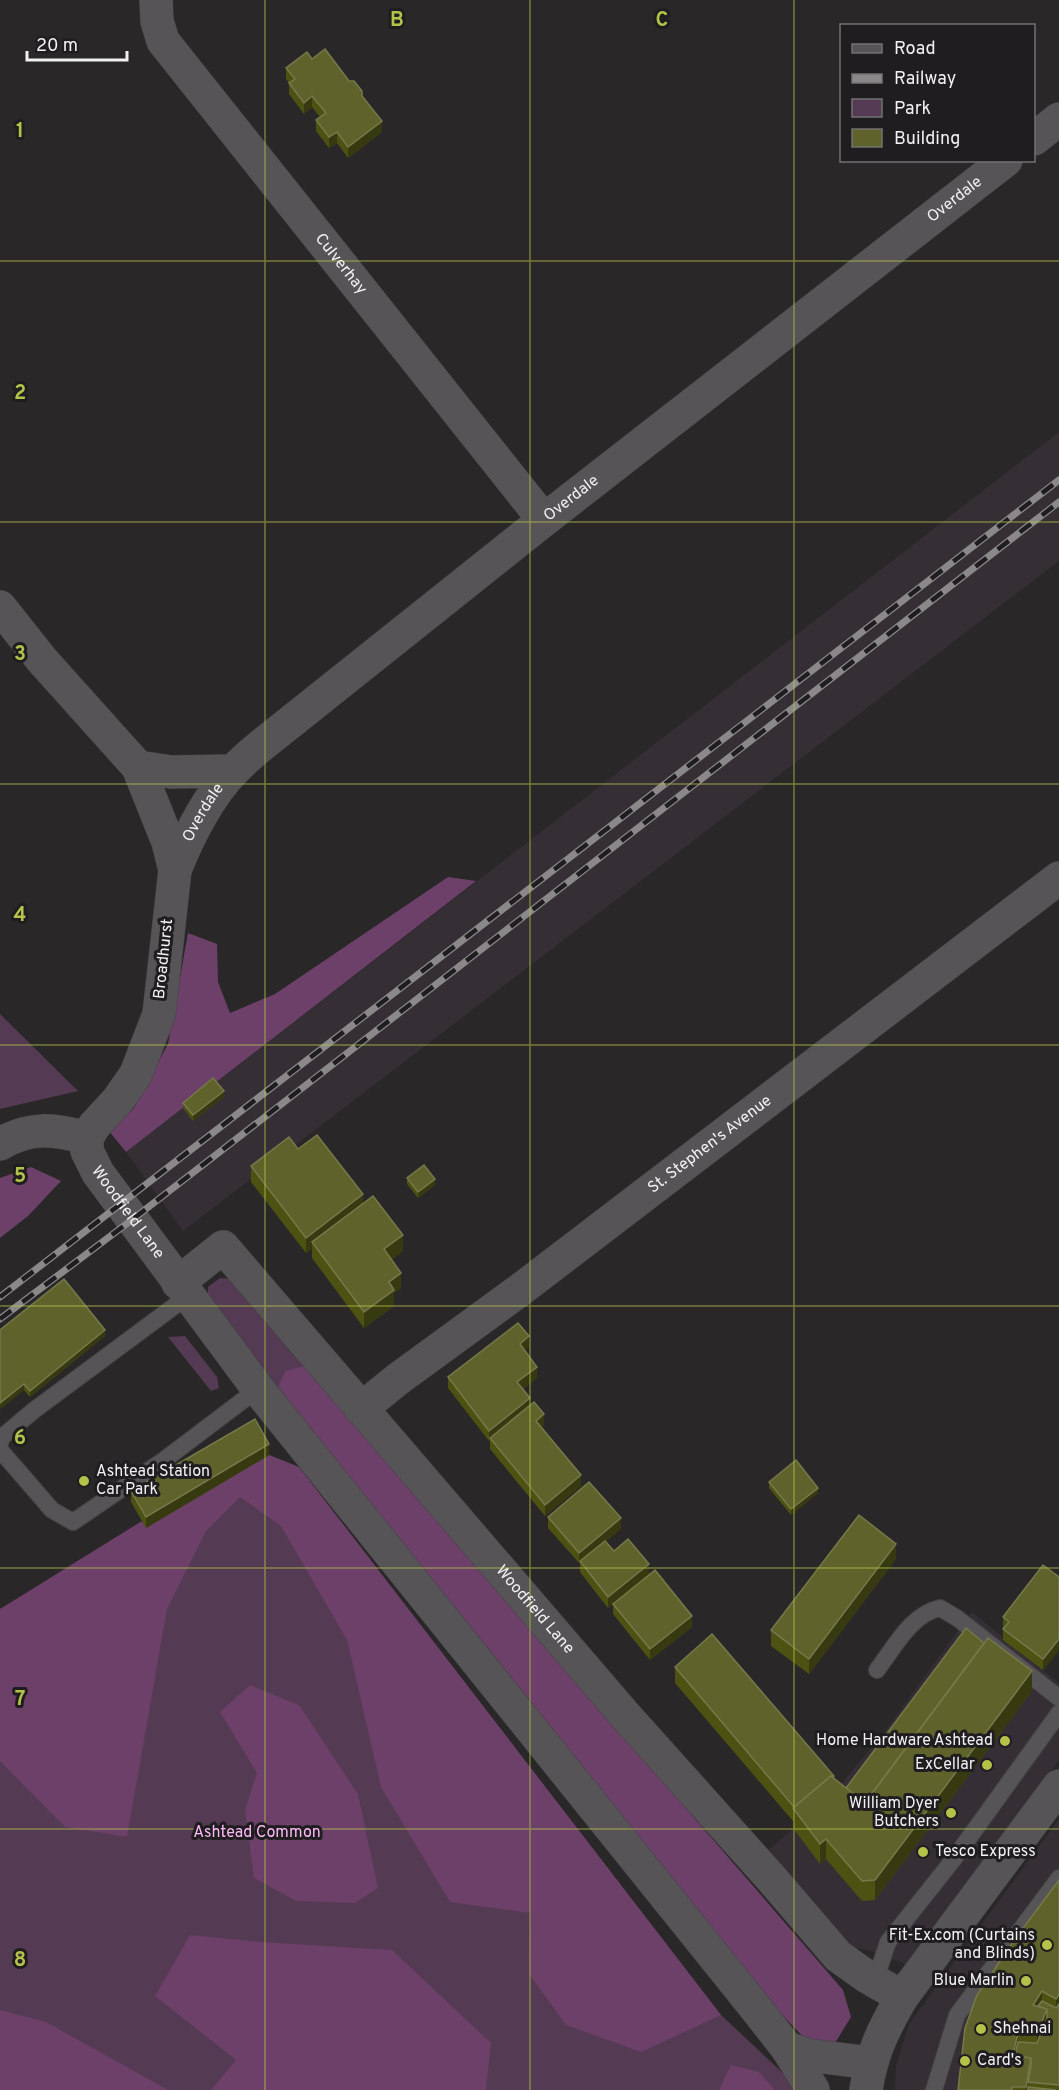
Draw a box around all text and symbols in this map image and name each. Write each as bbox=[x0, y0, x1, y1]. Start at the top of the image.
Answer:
text: B bbox=[390, 8, 404, 34]
text: C bbox=[656, 8, 668, 34]
scale bar bbox=[27, 24, 128, 62]
legend bbox=[840, 24, 1035, 162]
text: 20 m bbox=[36, 35, 78, 58]
text: Road bbox=[894, 38, 936, 61]
text: Railway bbox=[894, 68, 956, 91]
text: Park bbox=[894, 98, 931, 121]
text: 1 bbox=[16, 119, 24, 145]
text: Building bbox=[894, 128, 960, 151]
street label: Overdale bbox=[923, 172, 986, 228]
street label: Culverhay bbox=[310, 229, 371, 299]
text: 2 bbox=[14, 381, 26, 407]
street label: Overdale bbox=[540, 471, 603, 526]
text: 3 bbox=[14, 642, 26, 668]
street label: Overdale bbox=[179, 780, 229, 845]
text: 4 bbox=[14, 903, 26, 929]
street label: Broadhurst bbox=[150, 918, 178, 1000]
street label: St. Stephen's Avenue bbox=[644, 1091, 776, 1198]
street label: Woodfield Lane bbox=[86, 1162, 168, 1263]
text: 5 bbox=[14, 1164, 26, 1190]
text: 6 bbox=[14, 1426, 26, 1452]
place label: Ashtead Station Car Park bbox=[96, 1462, 210, 1500]
marker: Ashtead Station Car Park bbox=[77, 1474, 91, 1488]
street label: Woodfield Lane bbox=[491, 1561, 578, 1659]
text: 7 bbox=[15, 1687, 25, 1713]
place label: Home Hardware Ashtead bbox=[816, 1731, 993, 1751]
marker: Home Hardware Ashtead bbox=[998, 1734, 1012, 1748]
place label: ExCellar bbox=[915, 1755, 975, 1775]
marker: ExCellar bbox=[980, 1758, 994, 1772]
place label: William Dyer Butchers bbox=[849, 1794, 939, 1832]
marker: William Dyer Butchers bbox=[944, 1806, 958, 1820]
park label: Ashtead Common bbox=[193, 1823, 321, 1843]
place label: Tesco Express bbox=[935, 1842, 1036, 1862]
marker: Tesco Express bbox=[916, 1845, 930, 1859]
place label: Fit-Ex.com (Curtains and Blinds) bbox=[889, 1926, 1035, 1964]
marker: Fit-Ex.com (Curtains and Blinds) bbox=[1040, 1938, 1054, 1952]
text: 8 bbox=[14, 1948, 26, 1974]
place label: Blue Marlin bbox=[934, 1971, 1014, 1991]
marker: Blue Marlin bbox=[1019, 1974, 1033, 1988]
place label: Shehnai bbox=[993, 2019, 1051, 2039]
marker: Shehnai bbox=[974, 2022, 988, 2036]
place label: Card's bbox=[977, 2051, 1022, 2071]
marker: Card's bbox=[958, 2054, 972, 2068]

